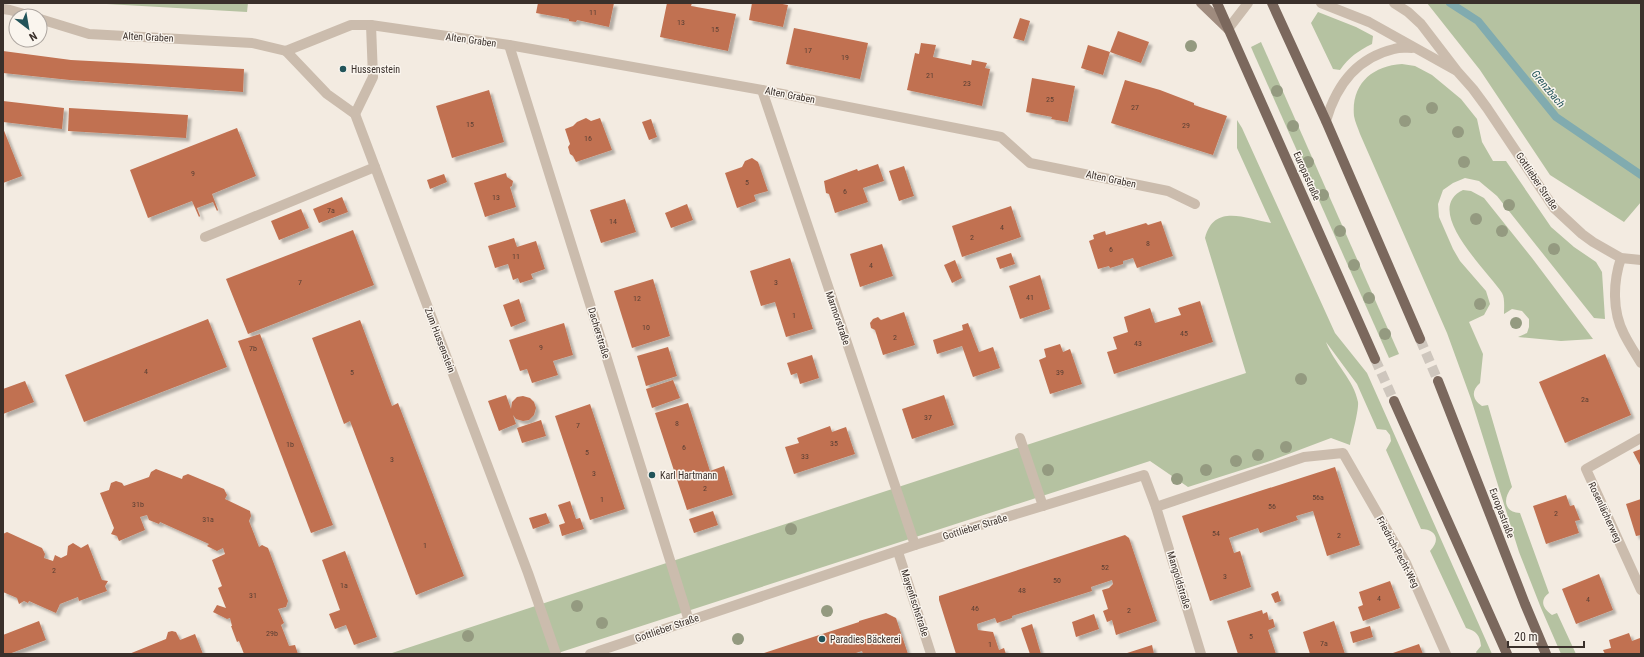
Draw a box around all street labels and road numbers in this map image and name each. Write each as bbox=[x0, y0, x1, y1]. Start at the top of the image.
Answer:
street label: Alten Graben bbox=[122, 30, 174, 44]
street label: Alten Graben bbox=[445, 31, 497, 49]
street label: Alten Graben bbox=[764, 85, 816, 105]
street label: Europastraße bbox=[1291, 150, 1323, 202]
street label: Gottlieber Straße bbox=[1514, 150, 1560, 212]
street label: Alten Graben bbox=[1085, 168, 1137, 190]
street label: Marmorstraße bbox=[824, 290, 852, 347]
street label: Zum Hussenstein bbox=[423, 306, 458, 374]
street label: Dacherstraße bbox=[586, 306, 612, 360]
street label: Rosenlächerweg bbox=[1586, 480, 1624, 544]
street label: Europastraße bbox=[1487, 487, 1517, 540]
street label: Gottlieber Straße bbox=[941, 512, 1009, 542]
street label: Friedrich-Pecht-Weg bbox=[1375, 515, 1421, 590]
street label: Mangoldstraße bbox=[1165, 550, 1193, 610]
street label: Mayenfischstraße bbox=[899, 568, 931, 638]
street label: Gottlieber Straße bbox=[634, 612, 701, 644]

